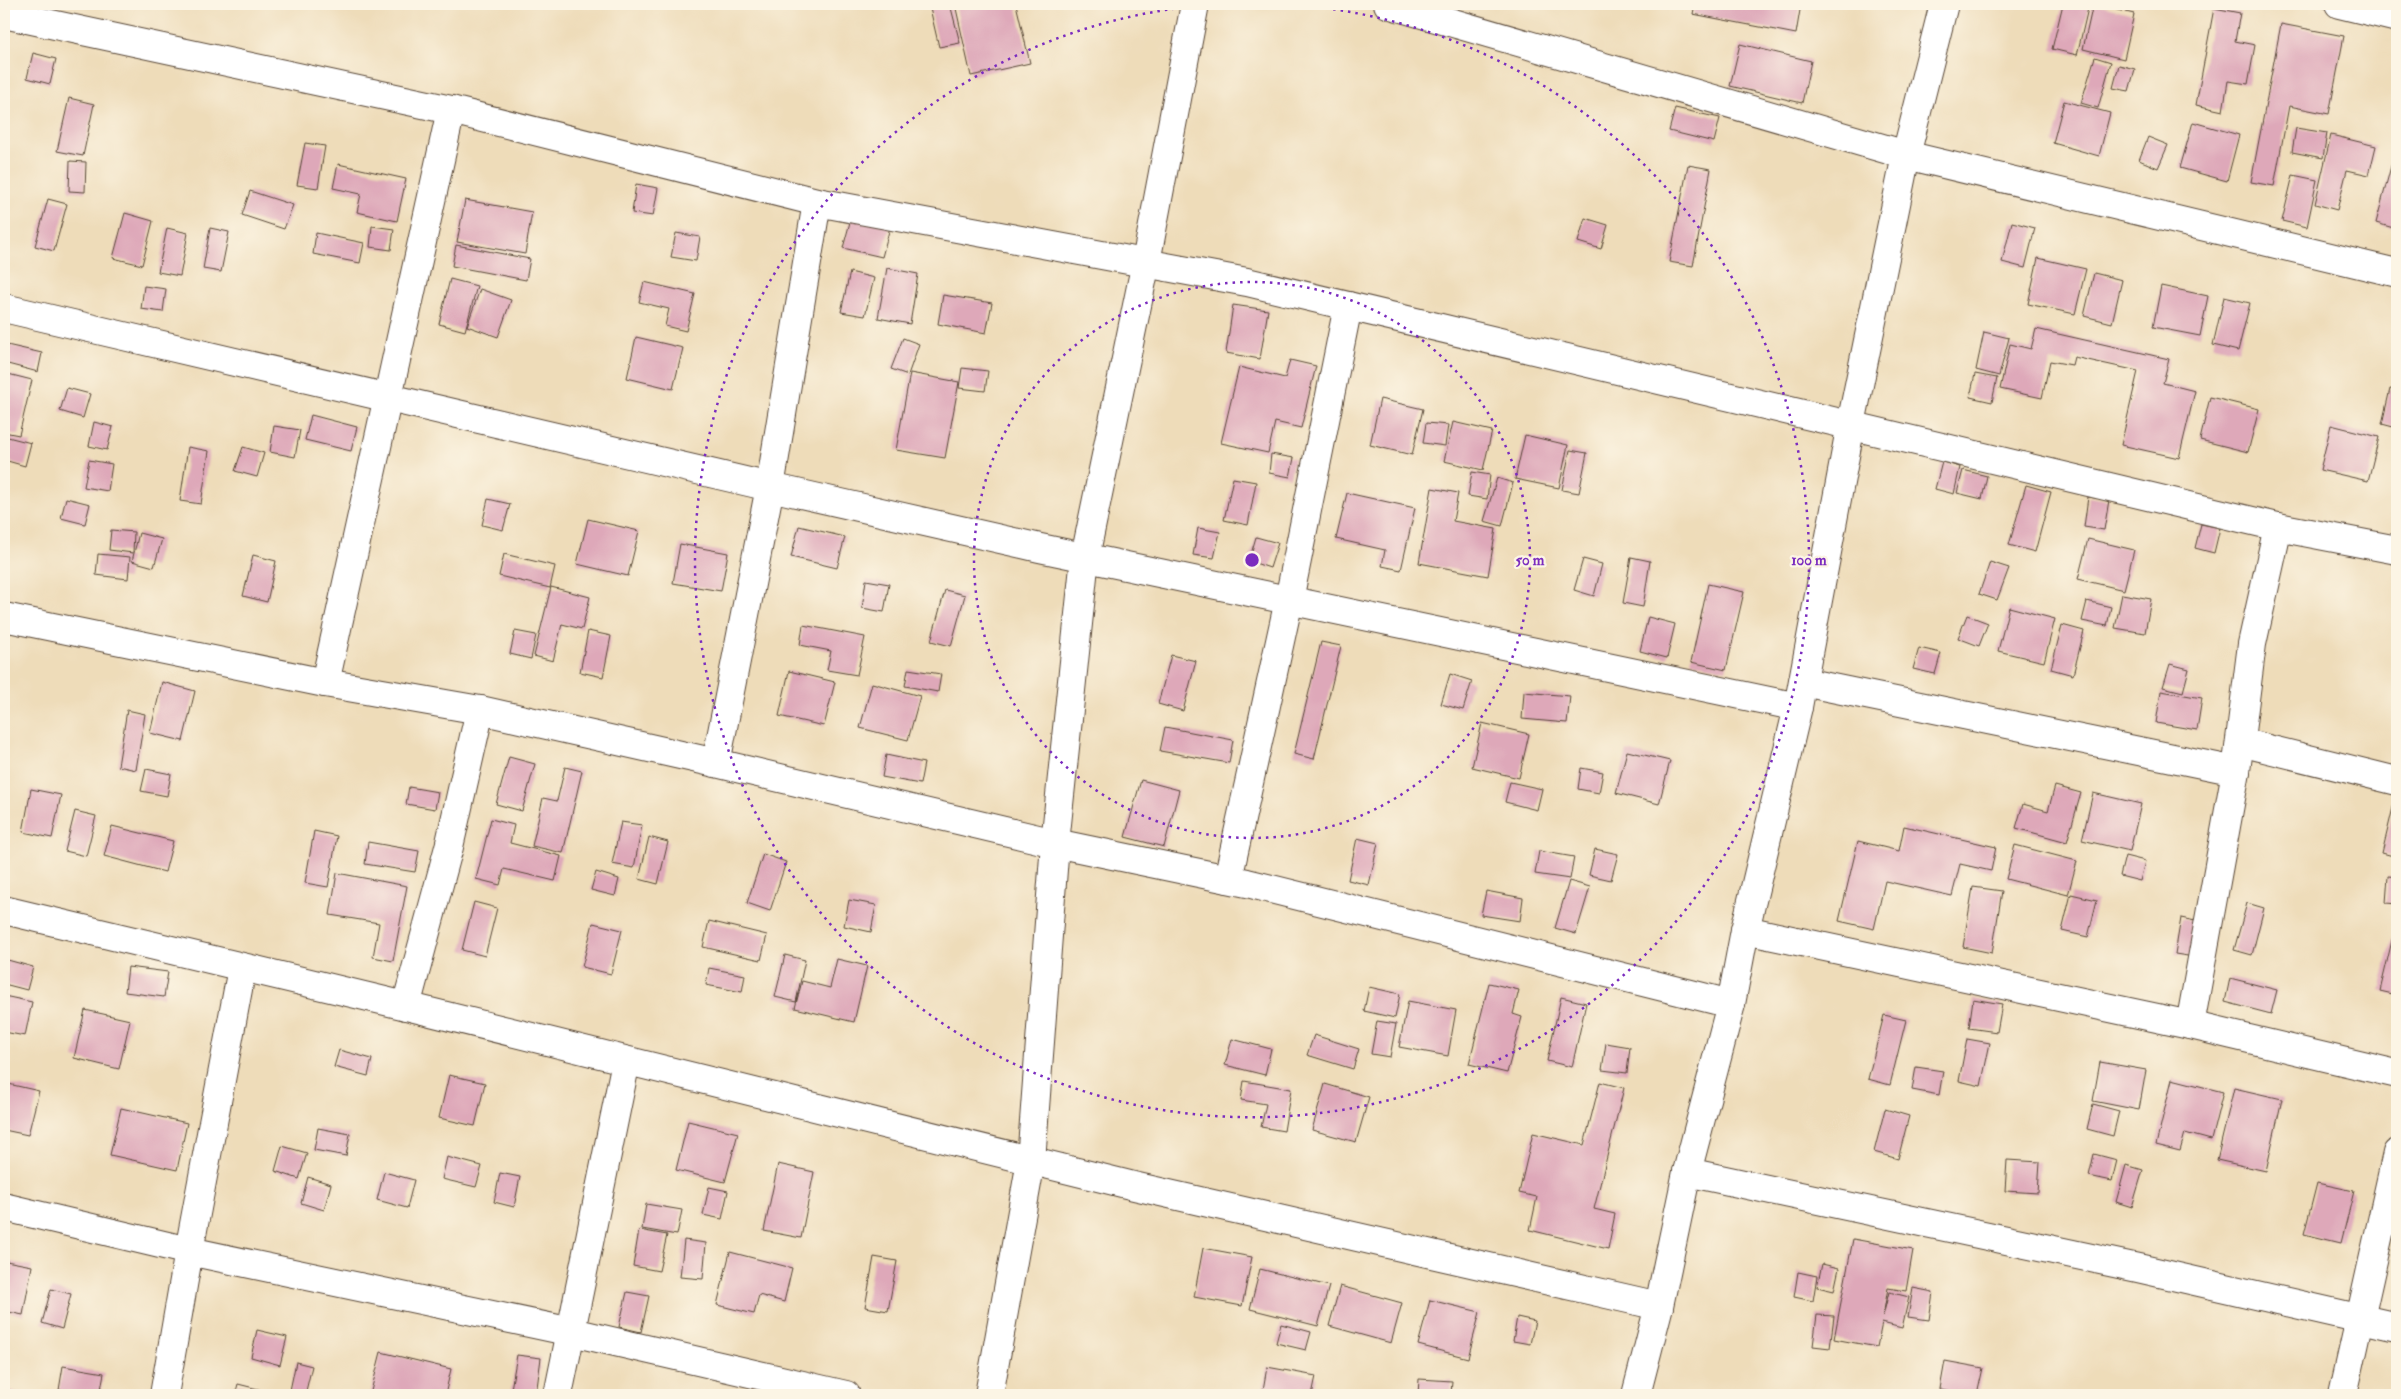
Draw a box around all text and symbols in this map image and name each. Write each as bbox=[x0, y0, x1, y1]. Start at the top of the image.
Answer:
centre of rings bbox=[1243, 551, 1261, 569]
text: 50 m bbox=[1516, 551, 1545, 570]
text: 100 m bbox=[1791, 551, 1827, 570]

